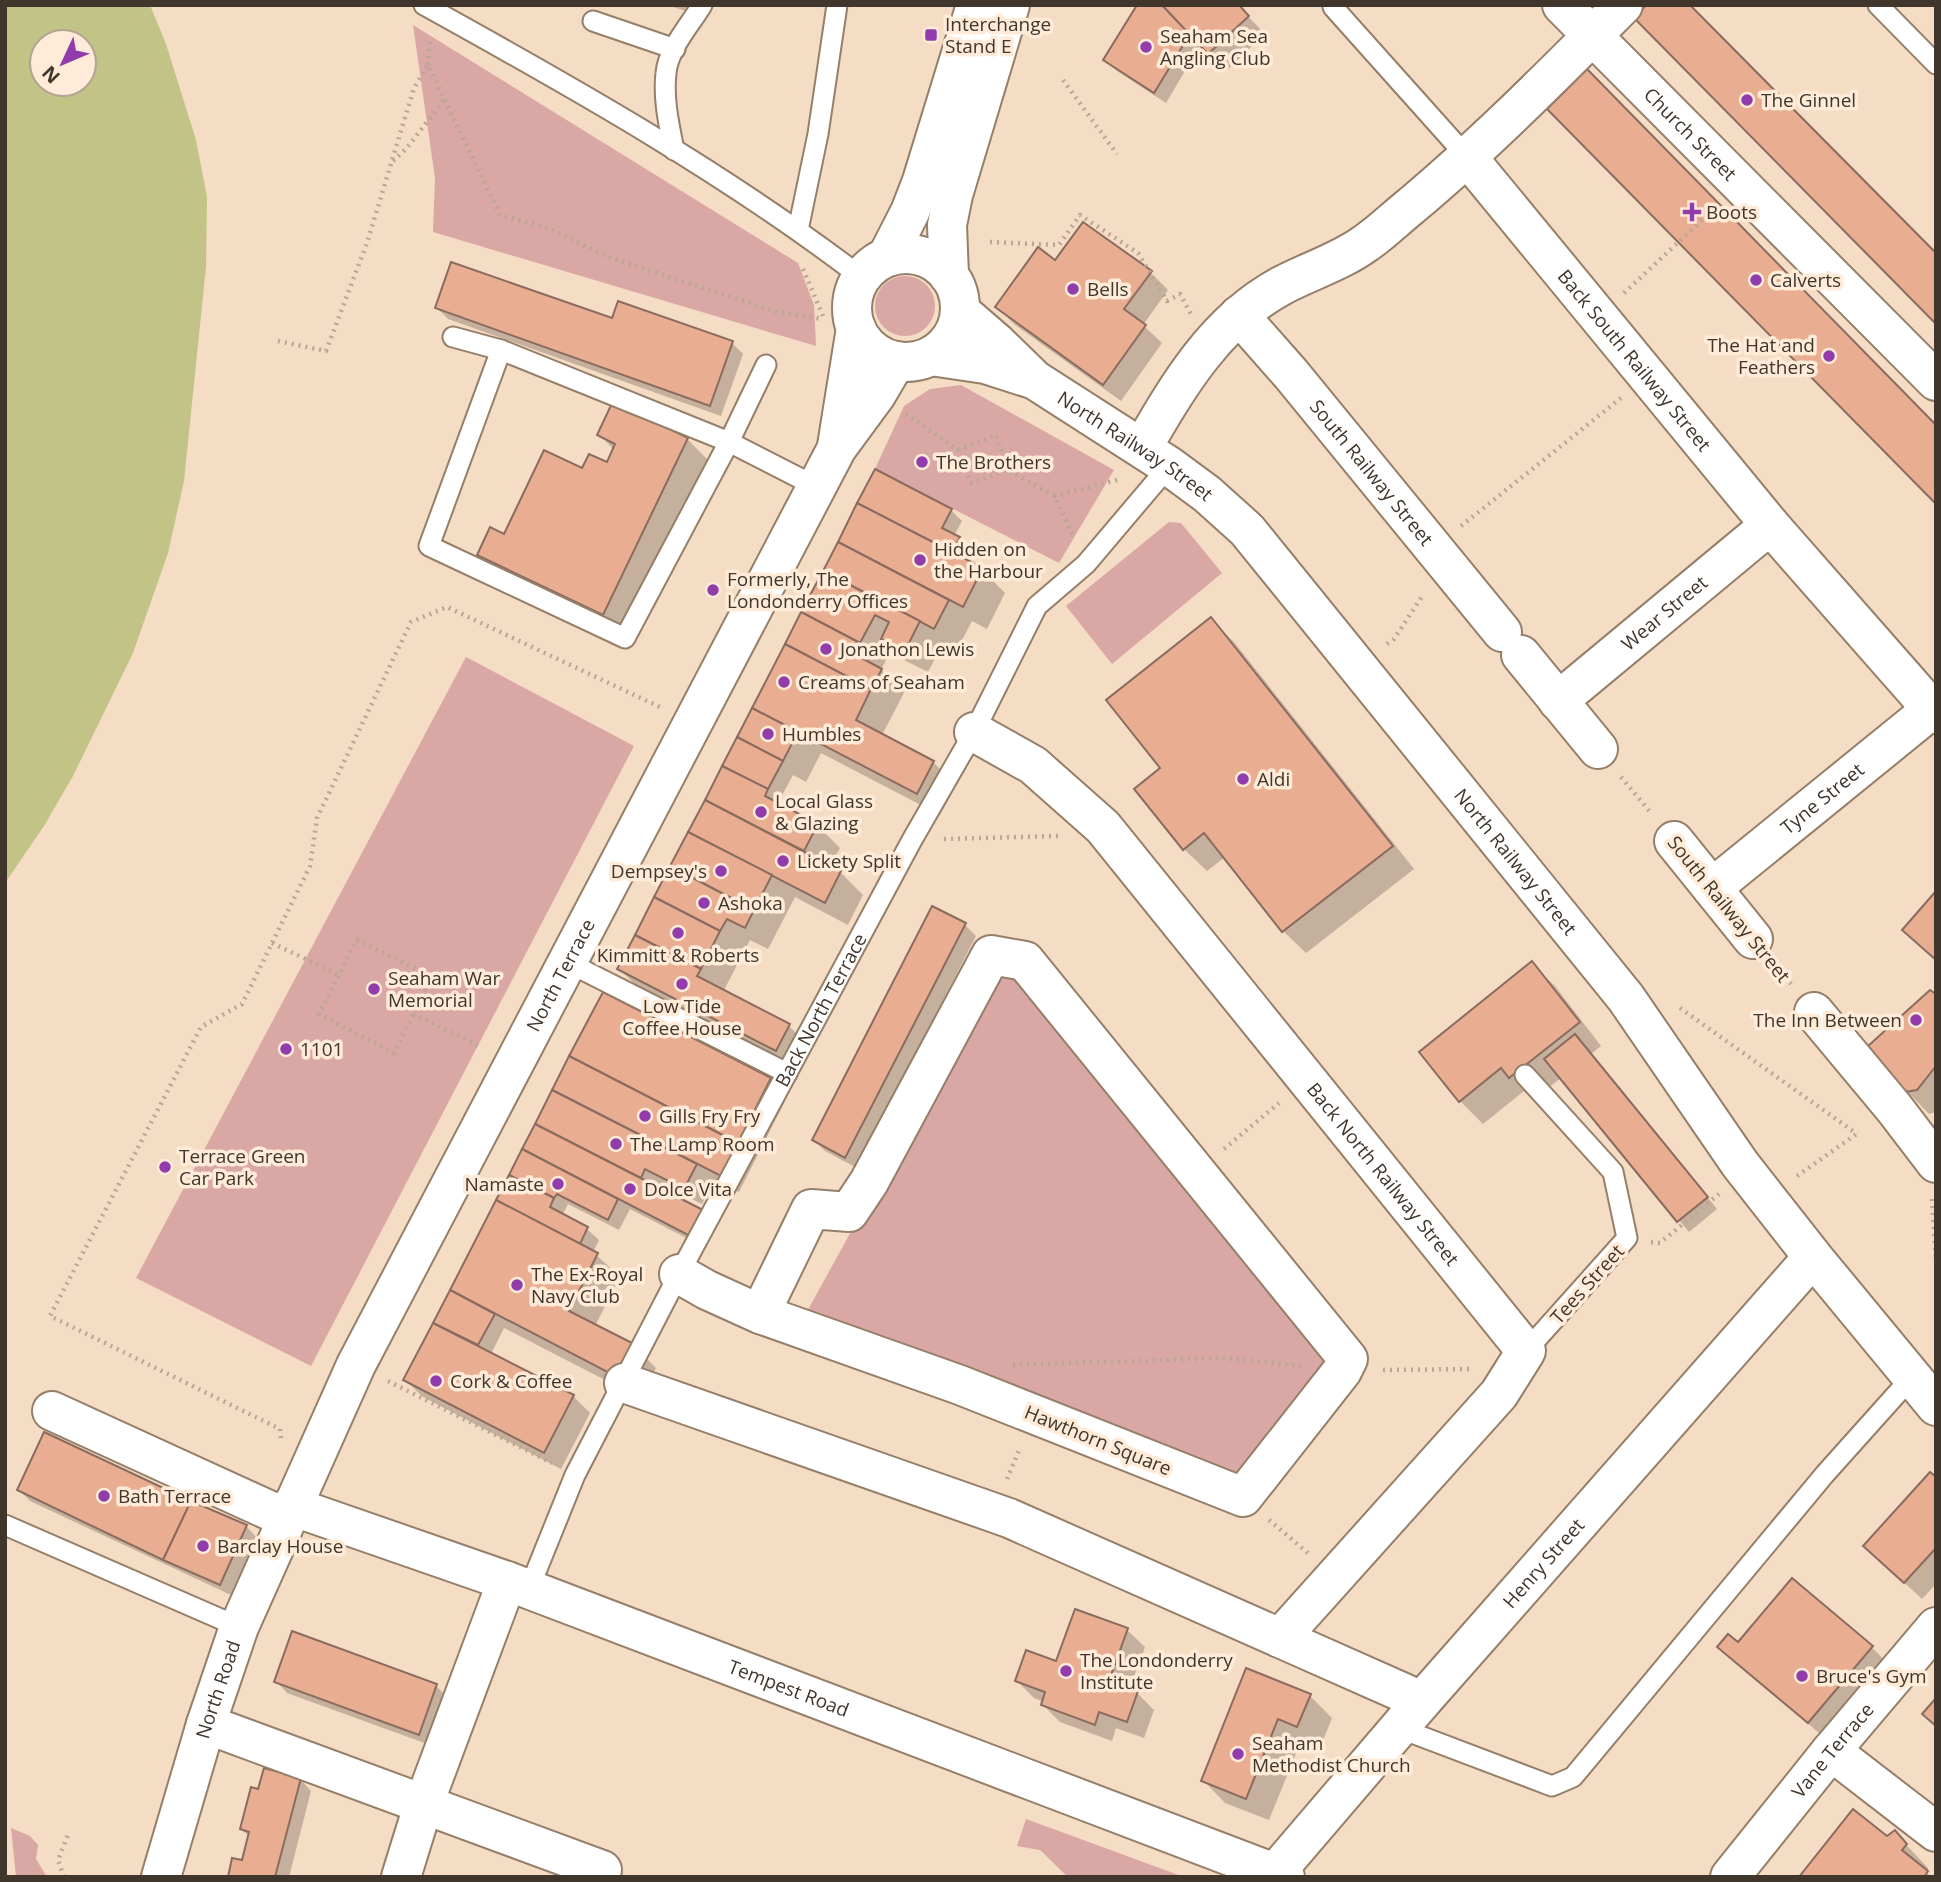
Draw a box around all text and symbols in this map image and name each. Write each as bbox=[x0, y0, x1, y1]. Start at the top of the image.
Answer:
place label: Interchange Stand E bbox=[945, 11, 1051, 59]
place label: Seaham Sea Angling Club bbox=[1160, 23, 1271, 71]
marker: Interchange Stand E bbox=[923, 27, 939, 43]
north arrow bbox=[28, 28, 98, 98]
marker: Seaham Sea Angling Club bbox=[1138, 39, 1154, 55]
text: N bbox=[36, 60, 65, 89]
street label: Church Street bbox=[1638, 82, 1743, 187]
place label: The Ginnel bbox=[1761, 87, 1856, 113]
marker: The Ginnel bbox=[1739, 92, 1755, 108]
place label: Boots bbox=[1706, 199, 1757, 225]
marker: Boots bbox=[1684, 204, 1700, 220]
street label: Back South Railway Street bbox=[1552, 264, 1717, 457]
place label: Calverts bbox=[1770, 267, 1841, 293]
marker: Calverts bbox=[1748, 272, 1764, 288]
place label: Bells bbox=[1087, 276, 1129, 302]
marker: Bells bbox=[1065, 281, 1081, 297]
place label: The Hat and Feathers bbox=[1707, 332, 1815, 380]
marker: The Hat and Feathers bbox=[1821, 348, 1837, 364]
street label: North Railway Street bbox=[1053, 385, 1219, 507]
street label: South Railway Street bbox=[1304, 394, 1439, 551]
place label: The Brothers bbox=[936, 449, 1051, 475]
marker: The Brothers bbox=[914, 454, 930, 470]
place label: Hidden on the Harbour bbox=[934, 536, 1043, 584]
marker: Hidden on the Harbour bbox=[912, 552, 928, 568]
place label: Formerly, The Londonderry Offices bbox=[727, 566, 908, 614]
street label: Wear Street bbox=[1616, 569, 1713, 656]
marker: Formerly, The Londonderry Offices bbox=[705, 582, 721, 598]
place label: Jonathon Lewis bbox=[838, 636, 974, 662]
marker: Jonathon Lewis bbox=[818, 641, 834, 657]
place label: Creams of Seaham bbox=[798, 669, 965, 695]
marker: Creams of Seaham bbox=[776, 674, 792, 690]
place label: Humbles bbox=[782, 721, 861, 747]
marker: Humbles bbox=[760, 726, 776, 742]
street label: Tyne Street bbox=[1775, 757, 1870, 840]
place label: Aldi bbox=[1257, 766, 1290, 792]
marker: Aldi bbox=[1235, 771, 1251, 787]
street label: North Railway Street bbox=[1448, 783, 1583, 941]
place label: Local Glass & Glazing bbox=[775, 788, 873, 836]
marker: Local Glass & Glazing bbox=[753, 804, 769, 820]
street label: South Railway Street bbox=[1662, 830, 1796, 988]
place label: Lickety Split bbox=[797, 848, 901, 874]
marker: Lickety Split bbox=[775, 853, 791, 869]
place label: Dempsey's bbox=[611, 858, 707, 884]
marker: Dempsey's bbox=[713, 863, 729, 879]
place label: Ashoka bbox=[718, 890, 783, 916]
marker: Ashoka bbox=[696, 895, 712, 911]
street label: North Terrace bbox=[520, 914, 601, 1036]
marker: Kimmitt & Roberts bbox=[670, 925, 686, 941]
street label: Back North Terrace bbox=[769, 929, 873, 1091]
place label: Kimmitt & Roberts bbox=[597, 942, 759, 968]
place label: Seaham War Memorial bbox=[388, 965, 500, 1013]
marker: Low Tide Coffee House bbox=[674, 976, 690, 992]
marker: Seaham War Memorial bbox=[366, 981, 382, 997]
place label: Low Tide Coffee House bbox=[622, 993, 742, 1041]
place label: The Inn Between bbox=[1753, 1007, 1902, 1033]
marker: The Inn Between bbox=[1908, 1012, 1924, 1028]
place label: 1101 bbox=[300, 1036, 343, 1062]
marker: 1101 bbox=[278, 1041, 294, 1057]
street label: Back North Railway Street bbox=[1301, 1077, 1465, 1271]
place label: Gills Fry Fry bbox=[659, 1103, 761, 1129]
marker: Gills Fry Fry bbox=[637, 1108, 653, 1124]
place label: The Lamp Room bbox=[630, 1131, 775, 1157]
marker: The Lamp Room bbox=[608, 1136, 624, 1152]
place label: Terrace Green Car Park bbox=[179, 1143, 306, 1191]
marker: Terrace Green Car Park bbox=[157, 1159, 173, 1175]
place label: Namaste bbox=[464, 1171, 544, 1197]
marker: Namaste bbox=[550, 1176, 566, 1192]
place label: Dolce Vita bbox=[644, 1176, 732, 1202]
marker: Dolce Vita bbox=[622, 1181, 638, 1197]
street label: Tees Street bbox=[1544, 1238, 1630, 1329]
place label: The Ex-Royal Navy Club bbox=[531, 1261, 643, 1309]
marker: The Ex-Royal Navy Club bbox=[509, 1277, 525, 1293]
place label: Cork & Coffee bbox=[450, 1368, 572, 1394]
marker: Cork & Coffee bbox=[428, 1373, 444, 1389]
street label: Hawthorn Square bbox=[1021, 1399, 1175, 1481]
place label: Bath Terrace bbox=[118, 1483, 231, 1509]
marker: Bath Terrace bbox=[96, 1488, 112, 1504]
street label: Henry Street bbox=[1497, 1512, 1590, 1614]
place label: Barclay House bbox=[217, 1533, 343, 1559]
marker: Barclay House bbox=[195, 1538, 211, 1554]
street label: North Road bbox=[189, 1637, 247, 1742]
place label: The Londonderry Institute bbox=[1080, 1647, 1233, 1695]
street label: Tempest Road bbox=[725, 1653, 853, 1723]
marker: The Londonderry Institute bbox=[1058, 1663, 1074, 1679]
place label: Bruce's Gym bbox=[1816, 1663, 1927, 1689]
marker: Bruce's Gym bbox=[1794, 1668, 1810, 1684]
street label: Vane Terrace bbox=[1785, 1697, 1879, 1803]
place label: Seaham Methodist Church bbox=[1252, 1730, 1411, 1778]
marker: Seaham Methodist Church bbox=[1230, 1746, 1246, 1762]

